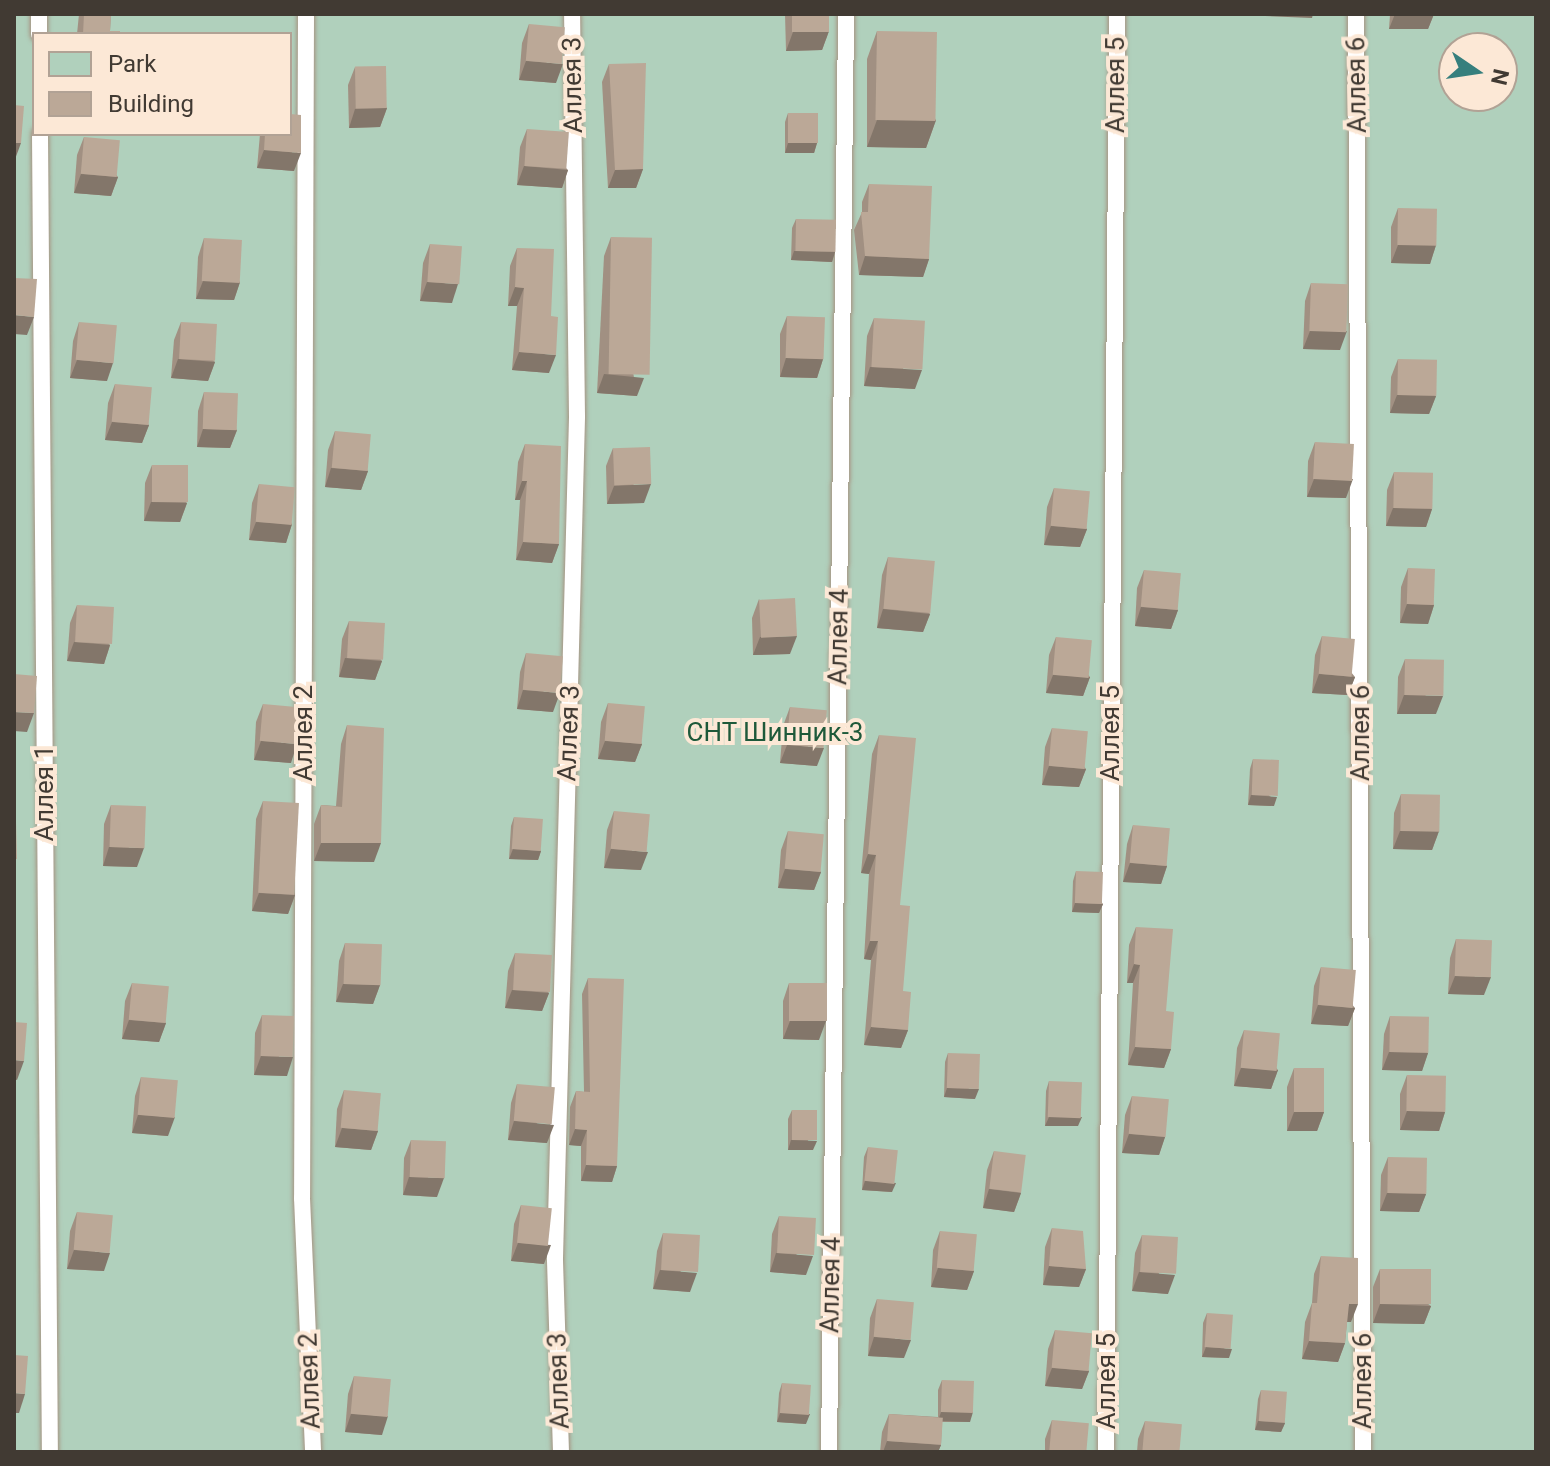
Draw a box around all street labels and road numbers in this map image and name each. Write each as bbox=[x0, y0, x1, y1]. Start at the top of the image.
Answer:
street label: Аллея 3 bbox=[557, 37, 589, 133]
street label: Аллея 5 bbox=[1100, 37, 1132, 133]
street label: Аллея 6 bbox=[1341, 37, 1373, 133]
street label: Аллея 4 bbox=[823, 589, 855, 685]
street label: Аллея 3 bbox=[552, 684, 586, 782]
street label: Аллея 2 bbox=[288, 685, 320, 781]
street label: Аллея 5 bbox=[1095, 685, 1127, 781]
street label: Аллея 6 bbox=[1345, 685, 1377, 781]
street label: Аллея 1 bbox=[29, 745, 61, 841]
street label: Аллея 4 bbox=[815, 1237, 847, 1333]
street label: Аллея 2 bbox=[293, 1332, 327, 1430]
street label: Аллея 3 bbox=[542, 1332, 576, 1430]
street label: Аллея 5 bbox=[1091, 1333, 1123, 1429]
street label: Аллея 6 bbox=[1347, 1333, 1379, 1429]

